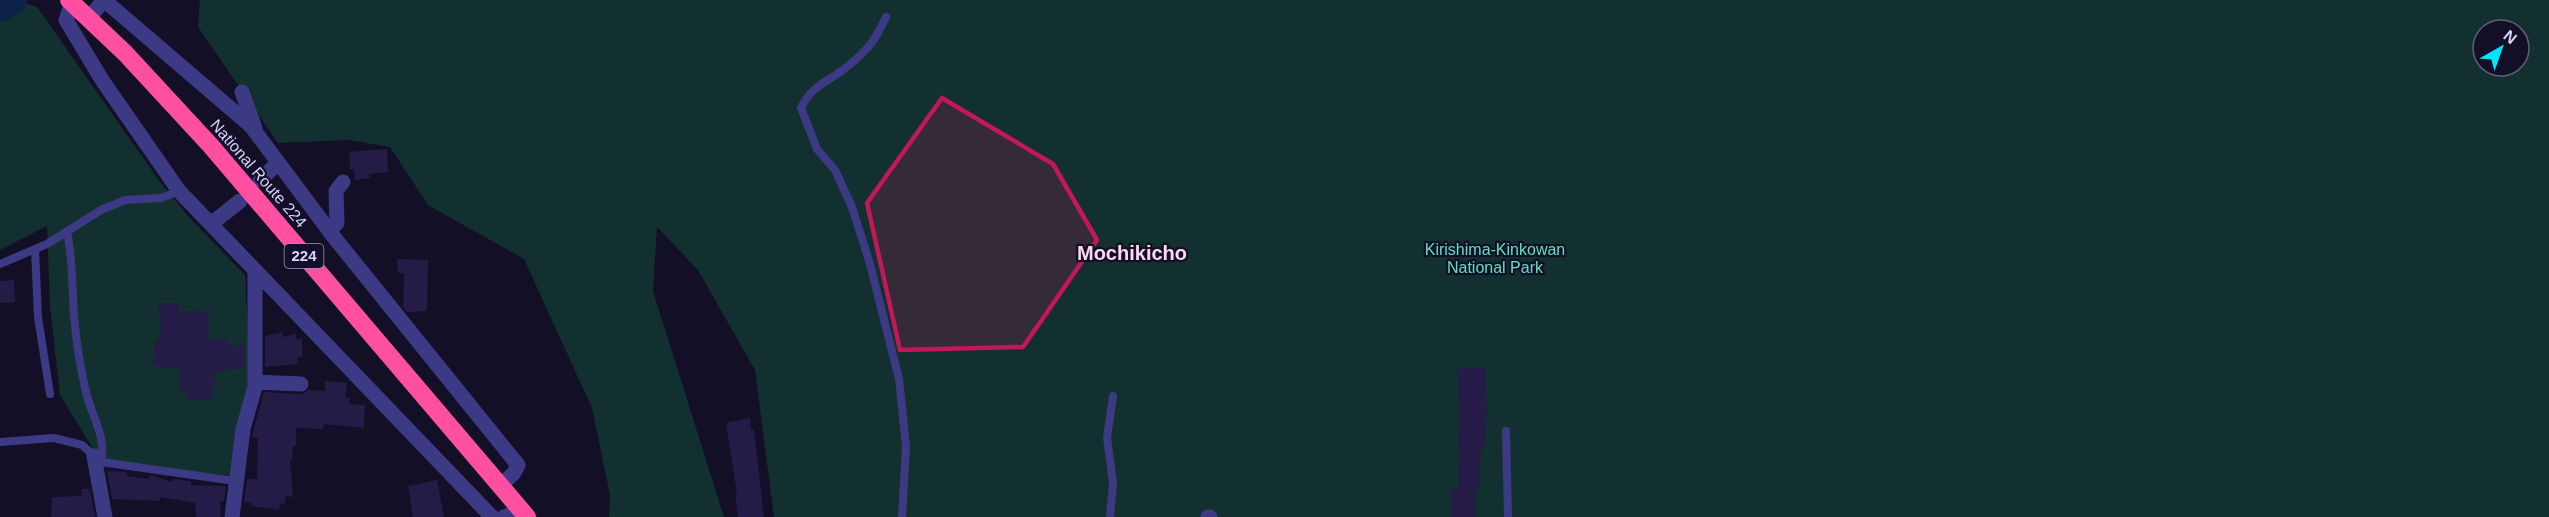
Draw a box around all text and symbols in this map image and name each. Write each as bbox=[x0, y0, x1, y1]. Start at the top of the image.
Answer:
north arrow bbox=[2471, 18, 2531, 78]
text: N bbox=[2500, 27, 2520, 47]
street label: National Route 224 bbox=[207, 116, 310, 231]
park label: Kirishima-Kinkowan National Park bbox=[1425, 241, 1565, 276]
district label: Mochikicho bbox=[1077, 242, 1187, 264]
road number: 224 bbox=[284, 244, 324, 268]

